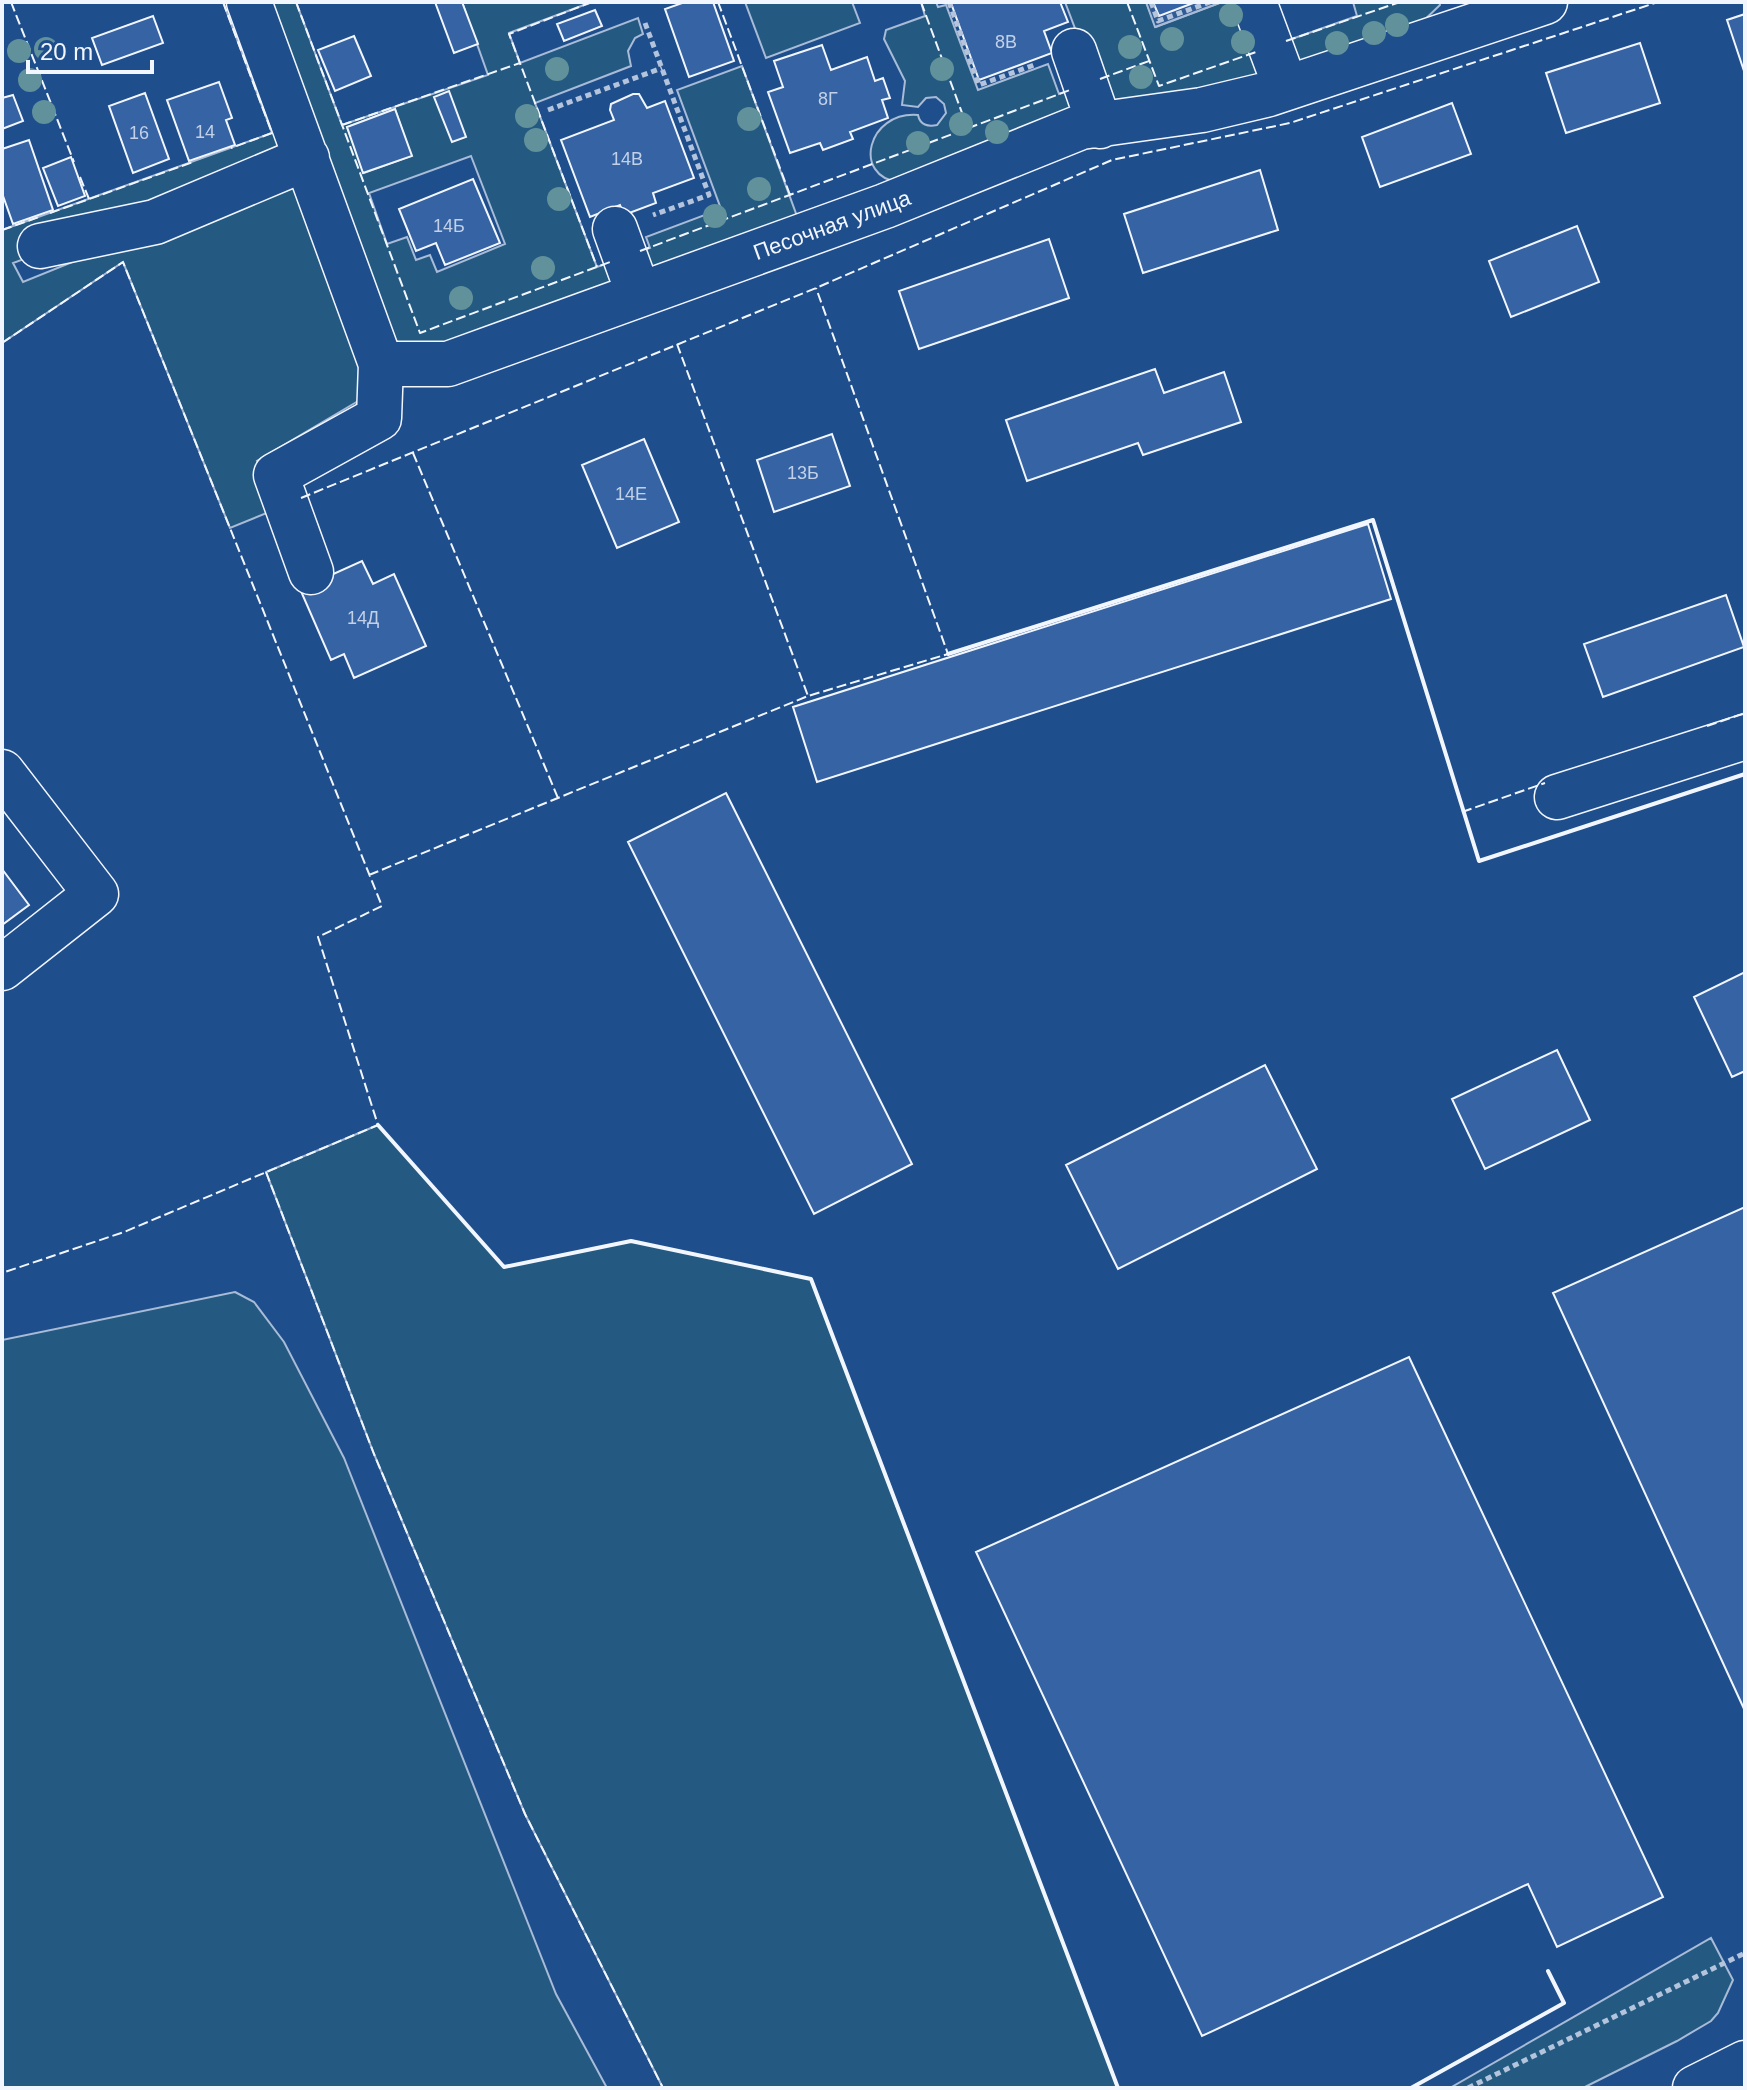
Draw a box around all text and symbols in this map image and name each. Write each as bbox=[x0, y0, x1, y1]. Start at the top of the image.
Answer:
scale bar bbox=[28, 24, 152, 74]
house number: 8В bbox=[995, 32, 1017, 52]
text: 20 m bbox=[40, 38, 93, 65]
house number: 8Г bbox=[818, 89, 838, 109]
house number: 14 bbox=[195, 122, 215, 142]
house number: 16 bbox=[129, 123, 149, 143]
house number: 14В bbox=[611, 149, 643, 169]
street label: Песочная улица bbox=[750, 185, 915, 265]
house number: 14Б bbox=[433, 216, 465, 236]
house number: 13Б bbox=[787, 463, 819, 483]
house number: 14Е bbox=[615, 484, 647, 504]
house number: 14Д bbox=[347, 608, 379, 628]

